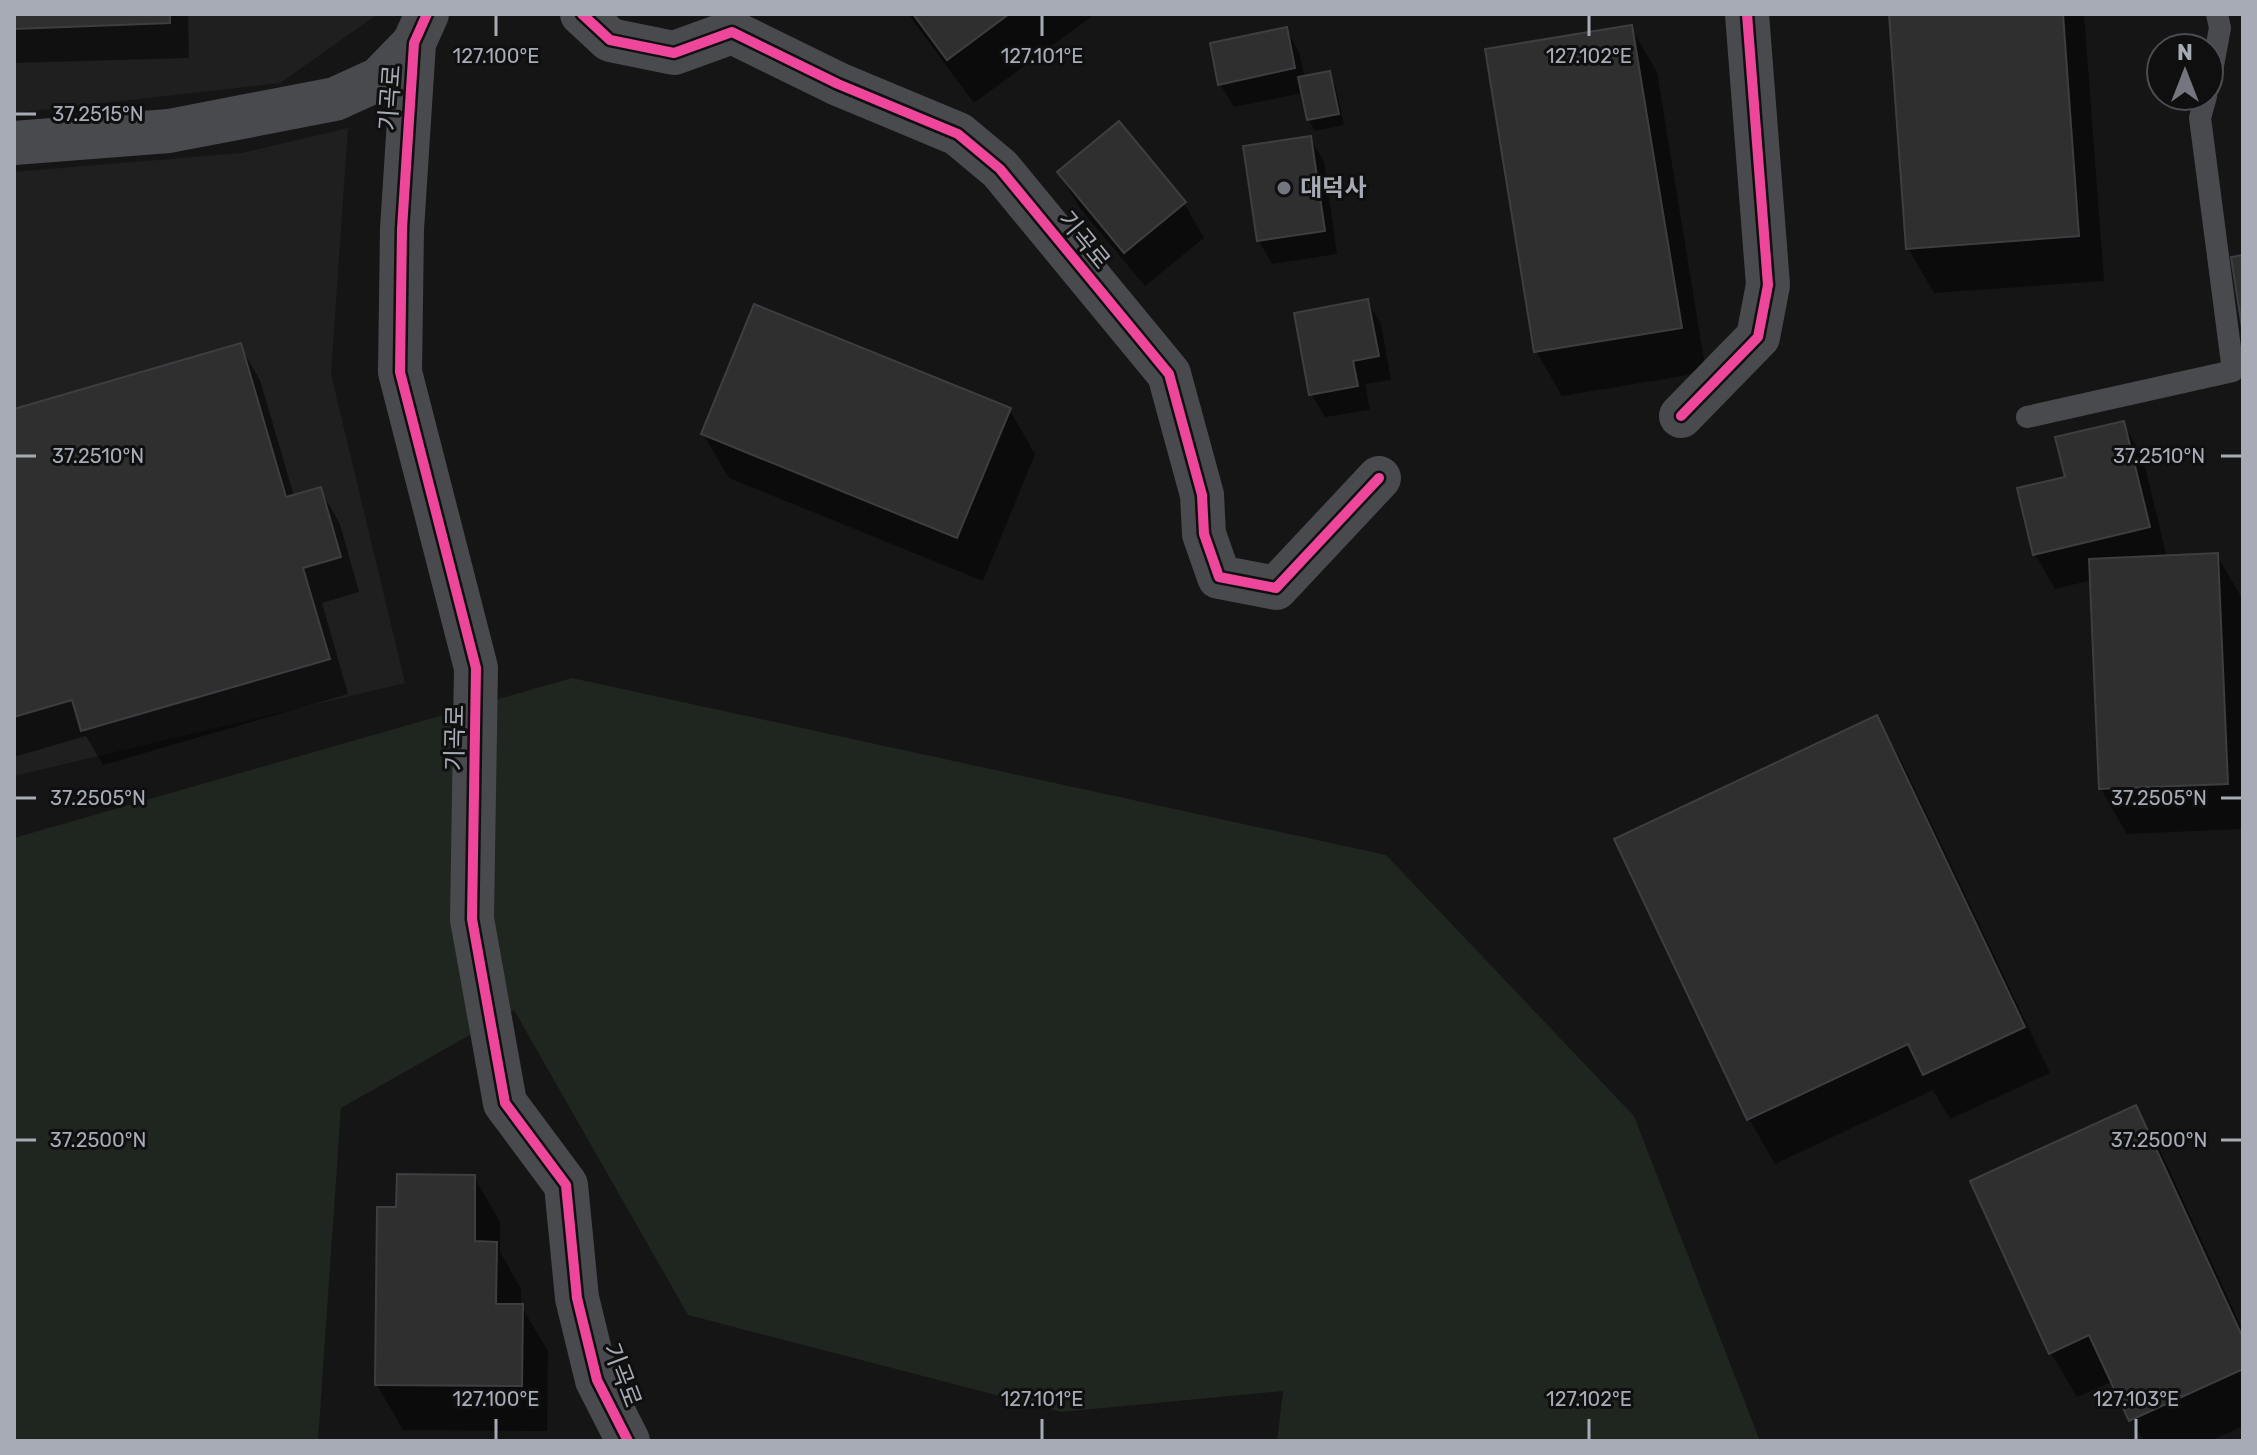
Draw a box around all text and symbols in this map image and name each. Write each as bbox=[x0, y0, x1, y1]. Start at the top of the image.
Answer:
north arrow bbox=[2145, 32, 2225, 112]
text: N bbox=[2177, 39, 2193, 66]
text: 127.100°E bbox=[453, 44, 539, 68]
text: 127.101°E bbox=[1001, 44, 1083, 68]
text: 127.102°E bbox=[1546, 44, 1632, 68]
street label: 기곡로 bbox=[374, 64, 406, 132]
text: 37.2515°N bbox=[52, 102, 144, 126]
place label: 대덕사 bbox=[1300, 174, 1366, 202]
marker: 대덕사 bbox=[1275, 179, 1293, 197]
street label: 기곡로 bbox=[1052, 205, 1116, 275]
text: 37.2510°N bbox=[52, 444, 144, 468]
text: 37.2510°N bbox=[2113, 444, 2205, 468]
street label: 기곡로 bbox=[440, 705, 470, 771]
text: 37.2505°N bbox=[50, 786, 146, 810]
text: 37.2505°N bbox=[2111, 786, 2207, 810]
text: 37.2500°N bbox=[50, 1128, 146, 1152]
text: 37.2500°N bbox=[2111, 1128, 2207, 1152]
street label: 기곡로 bbox=[597, 1339, 647, 1411]
text: 127.100°E bbox=[453, 1387, 539, 1411]
text: 127.101°E bbox=[1001, 1387, 1083, 1411]
text: 127.102°E bbox=[1546, 1387, 1632, 1411]
text: 127.103°E bbox=[2093, 1387, 2179, 1411]

